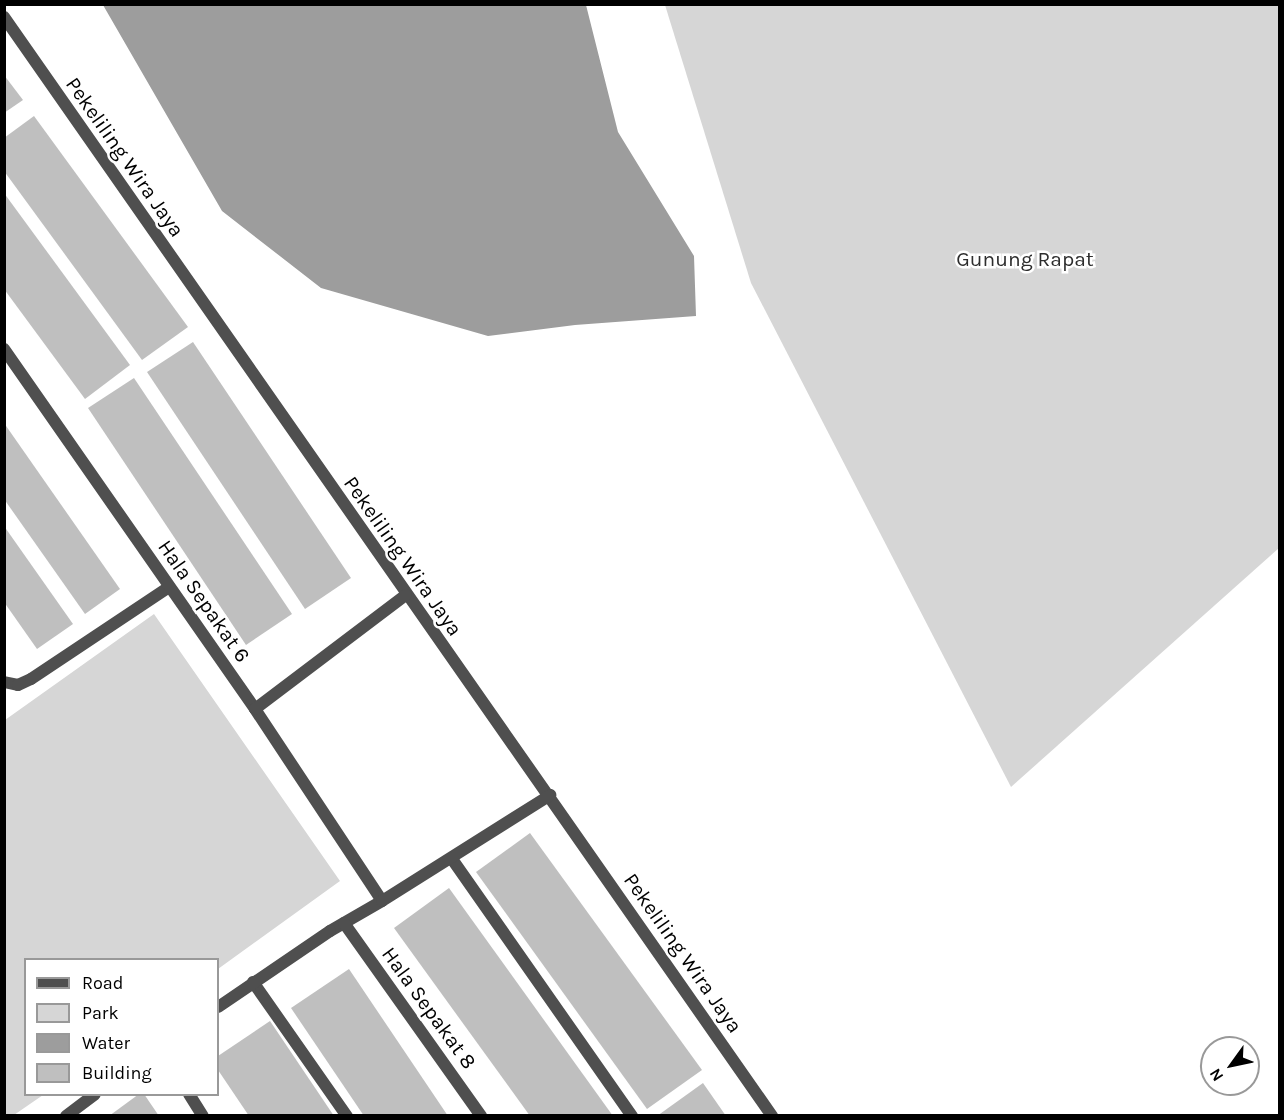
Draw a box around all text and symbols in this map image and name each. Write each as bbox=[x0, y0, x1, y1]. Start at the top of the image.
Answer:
street label: Pekeliling Wira Jaya bbox=[60, 72, 190, 242]
park label: Gunung Rapat bbox=[956, 246, 1094, 272]
street label: Pekeliling Wira Jaya bbox=[338, 471, 468, 641]
street label: Hala Sepakat 6 bbox=[152, 535, 256, 667]
street label: Pekeliling Wira Jaya bbox=[618, 868, 748, 1038]
street label: Hala Sepakat 8 bbox=[376, 942, 482, 1074]
legend bbox=[24, 958, 219, 1096]
text: Road bbox=[82, 972, 123, 994]
text: Park bbox=[82, 1002, 119, 1024]
text: Water bbox=[82, 1032, 130, 1054]
north arrow bbox=[1200, 1036, 1260, 1096]
text: Building bbox=[82, 1062, 152, 1084]
text: N bbox=[1205, 1065, 1227, 1085]

